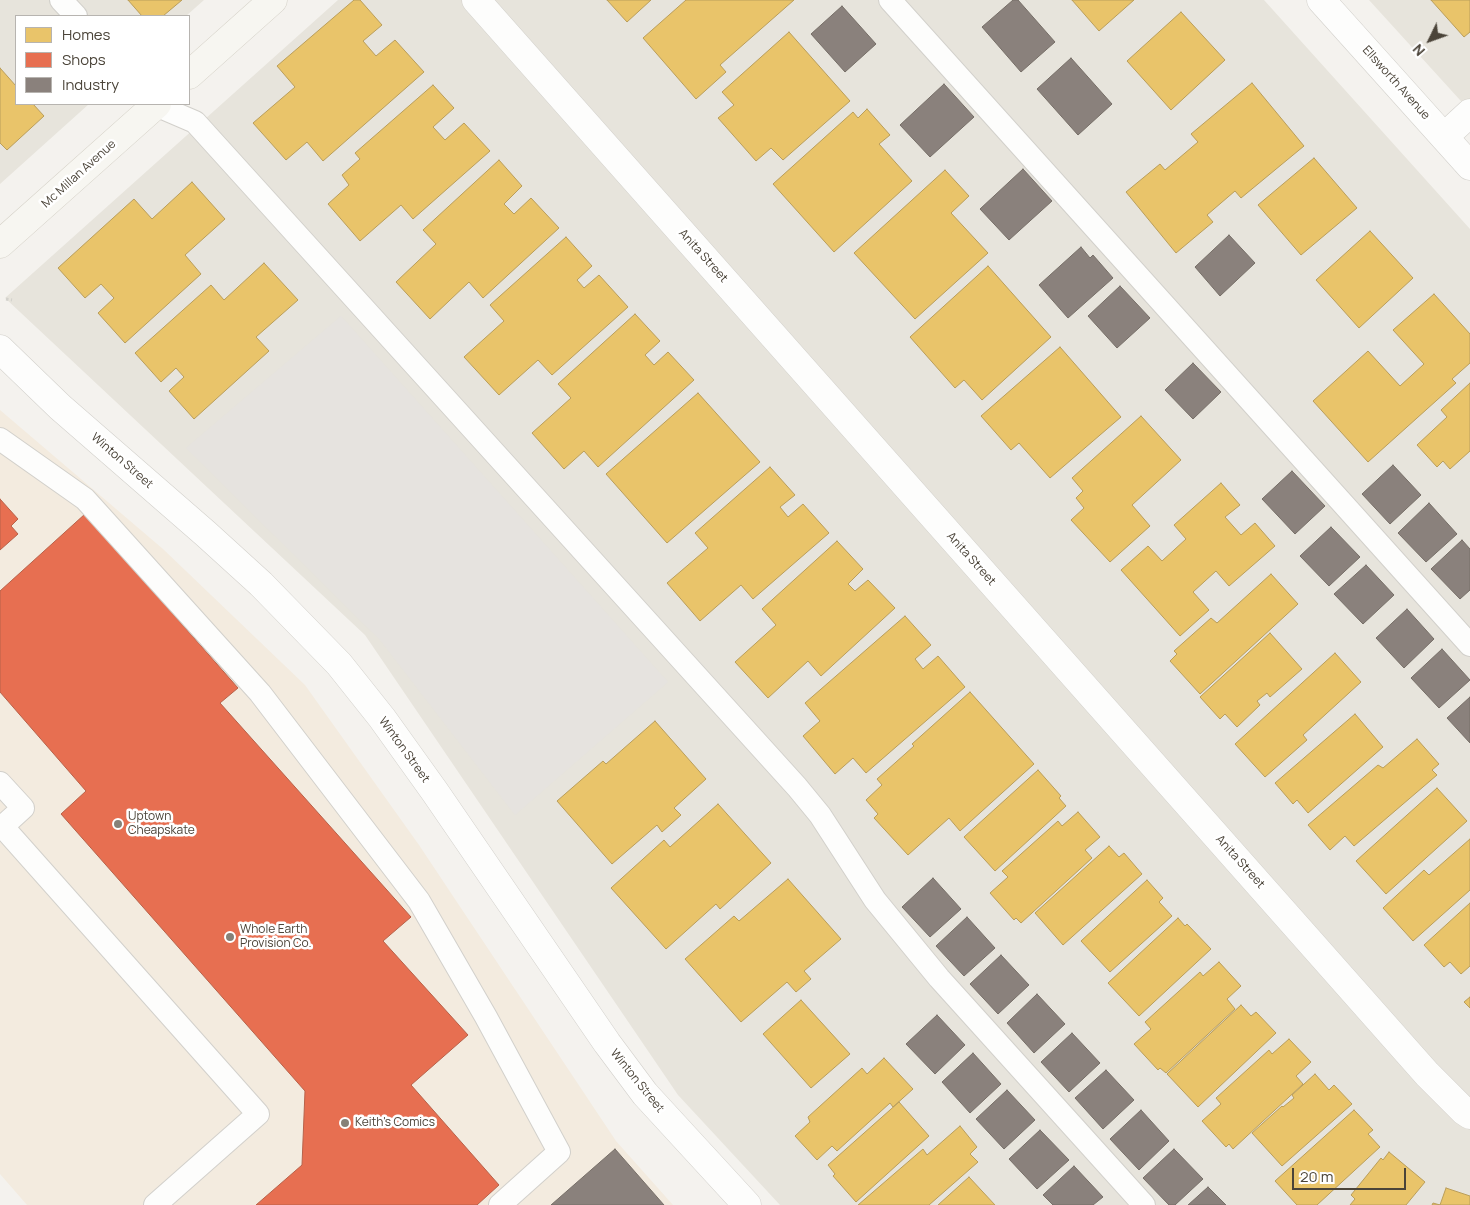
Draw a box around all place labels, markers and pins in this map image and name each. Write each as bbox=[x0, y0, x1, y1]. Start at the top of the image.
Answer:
place label: Uptown Cheapskate bbox=[128, 810, 195, 838]
marker: Uptown Cheapskate bbox=[112, 818, 124, 830]
place label: Whole Earth Provision Co. bbox=[240, 923, 311, 951]
marker: Whole Earth Provision Co. bbox=[224, 931, 236, 943]
place label: Keith's Comics bbox=[355, 1116, 435, 1130]
marker: Keith's Comics bbox=[339, 1117, 351, 1129]

